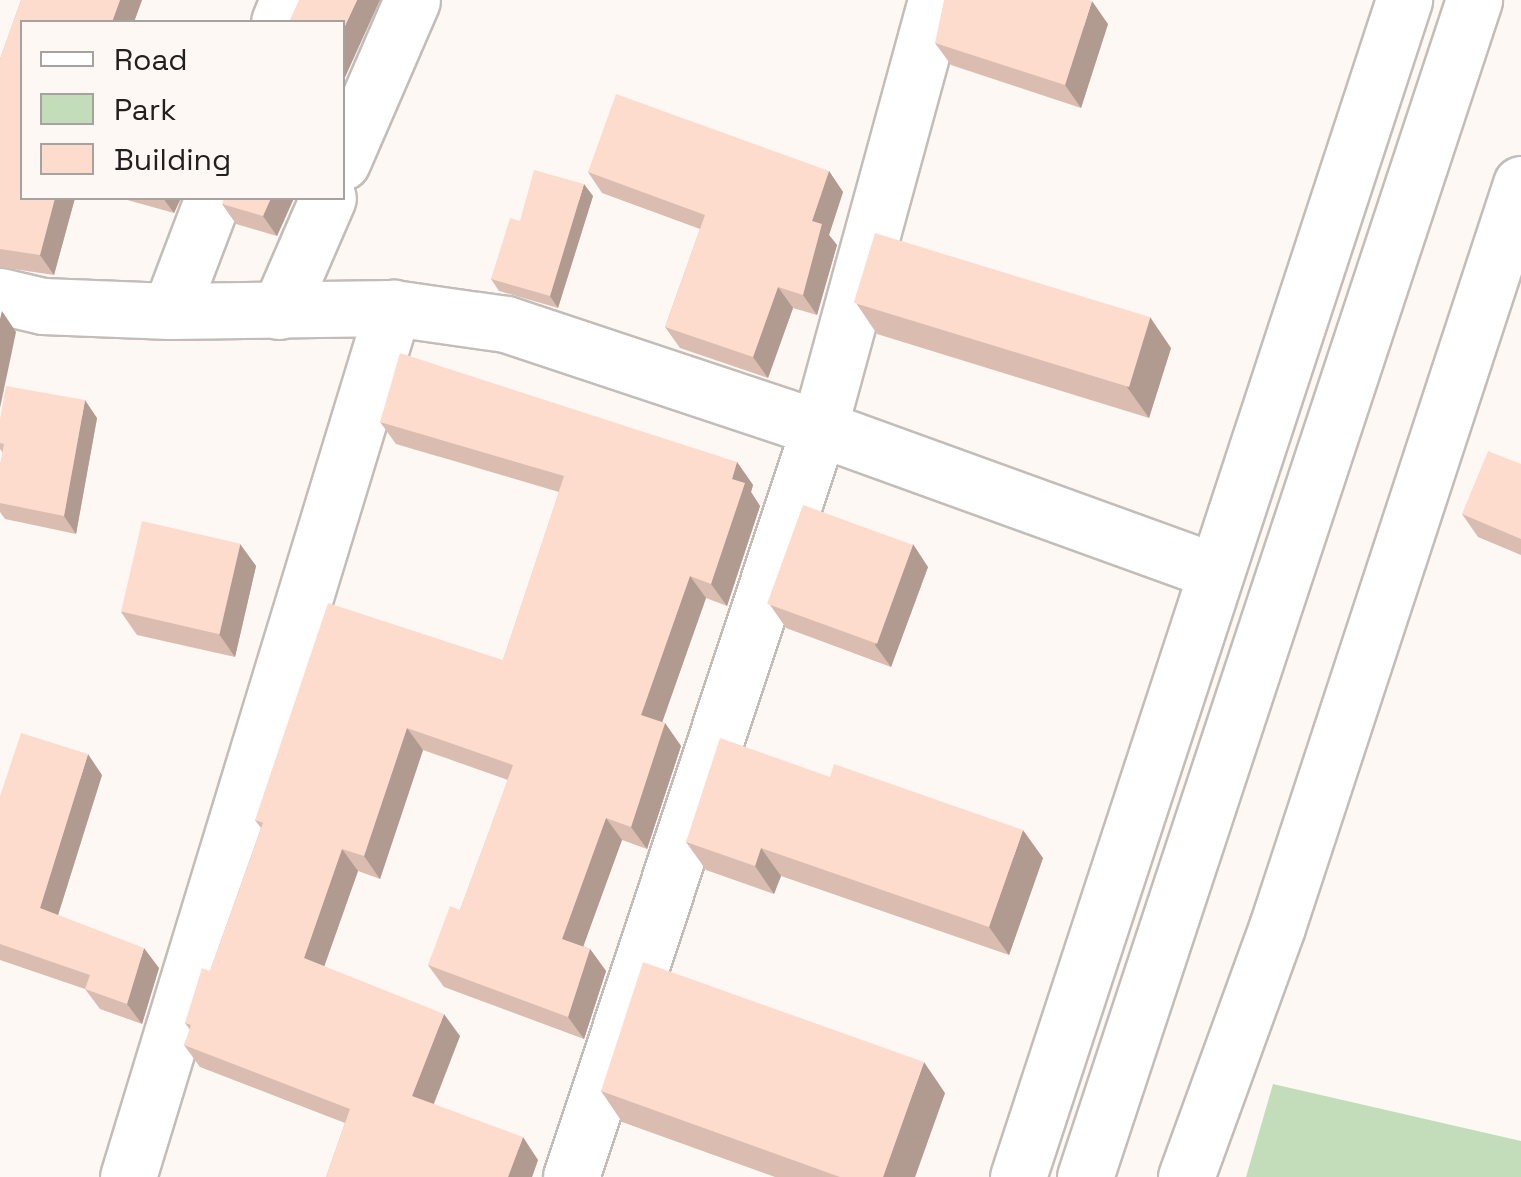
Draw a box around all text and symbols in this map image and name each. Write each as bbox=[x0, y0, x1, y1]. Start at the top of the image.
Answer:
legend bbox=[20, 20, 345, 200]
text: Road bbox=[114, 40, 188, 79]
text: Park bbox=[114, 90, 176, 129]
text: Building bbox=[114, 140, 231, 179]

